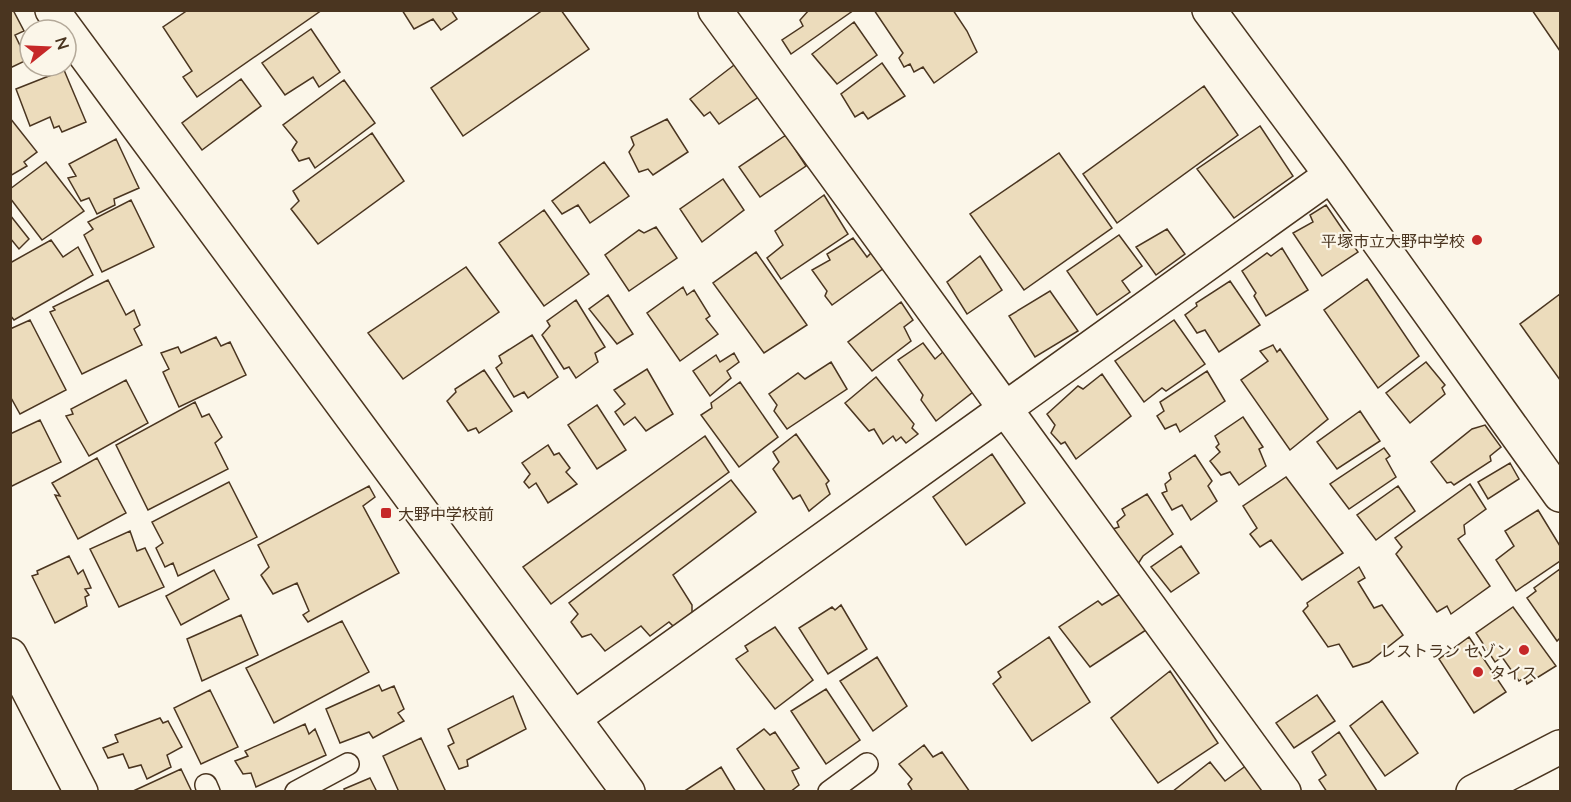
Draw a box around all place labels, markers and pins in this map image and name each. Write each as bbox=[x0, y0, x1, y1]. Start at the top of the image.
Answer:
place label: 平塚市立大野中学校 bbox=[1321, 231, 1465, 250]
marker: 平塚市立大野中学校 bbox=[1470, 233, 1484, 247]
place label: 大野中学校前 bbox=[398, 504, 494, 523]
marker: 大野中学校前 bbox=[379, 506, 393, 520]
place label: レストラン セゾン bbox=[1380, 641, 1512, 660]
marker: レストラン セゾン bbox=[1517, 643, 1531, 657]
place label: タイス bbox=[1490, 663, 1538, 682]
marker: タイス bbox=[1471, 665, 1485, 679]

